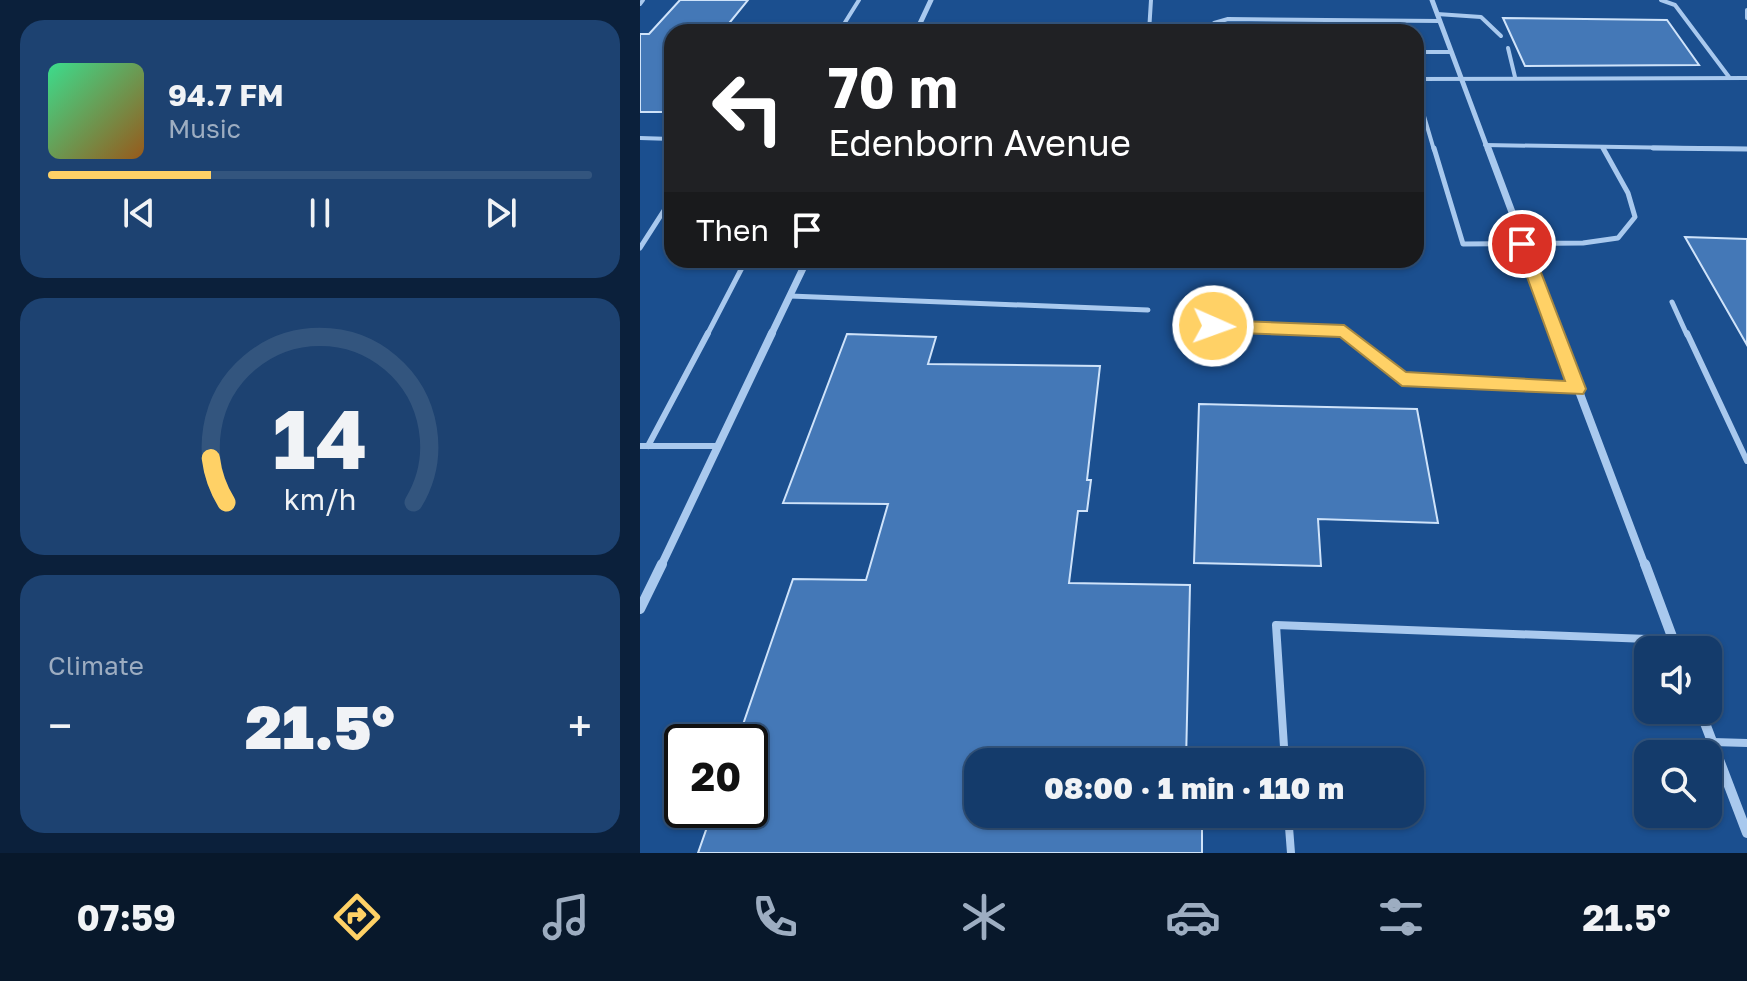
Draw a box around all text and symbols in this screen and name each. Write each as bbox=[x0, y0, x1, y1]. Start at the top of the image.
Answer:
text: 70 m bbox=[828, 53, 958, 120]
icon: left bbox=[696, 56, 800, 160]
text: 94.7 FM bbox=[168, 77, 284, 113]
text: Music bbox=[168, 113, 241, 144]
text: Edenborn Avenue bbox=[828, 121, 1131, 164]
icon: previous bbox=[117, 191, 161, 235]
icon: pause bbox=[298, 191, 342, 235]
icon: next bbox=[479, 191, 523, 235]
icon: arrive bbox=[785, 208, 829, 252]
pin bbox=[1488, 210, 1556, 278]
text: Then bbox=[696, 212, 769, 248]
icon: arrive bbox=[1500, 222, 1544, 266]
position arrow bbox=[1171, 284, 1255, 368]
text: 14 bbox=[273, 386, 367, 486]
text: km/h bbox=[284, 482, 356, 516]
map controls bbox=[1634, 636, 1722, 828]
button: sound bbox=[1634, 636, 1722, 724]
text: Climate bbox=[48, 650, 144, 681]
text: 21.5° bbox=[245, 690, 395, 762]
text: − bbox=[48, 699, 72, 752]
text: + bbox=[568, 699, 592, 752]
speed limit sign: 20 bbox=[664, 724, 768, 828]
button: search bbox=[1634, 740, 1722, 828]
text: 08:00 · 1 min · 110 m bbox=[1044, 770, 1344, 806]
icon: directions bbox=[329, 889, 385, 945]
icon: music bbox=[538, 889, 594, 945]
icon: phone bbox=[747, 889, 803, 945]
icon: climate bbox=[956, 889, 1012, 945]
icon: car bbox=[1165, 889, 1221, 945]
icon: filters bbox=[1373, 889, 1429, 945]
text: 07:59 bbox=[76, 896, 176, 939]
text: 21.5° bbox=[1582, 896, 1670, 939]

